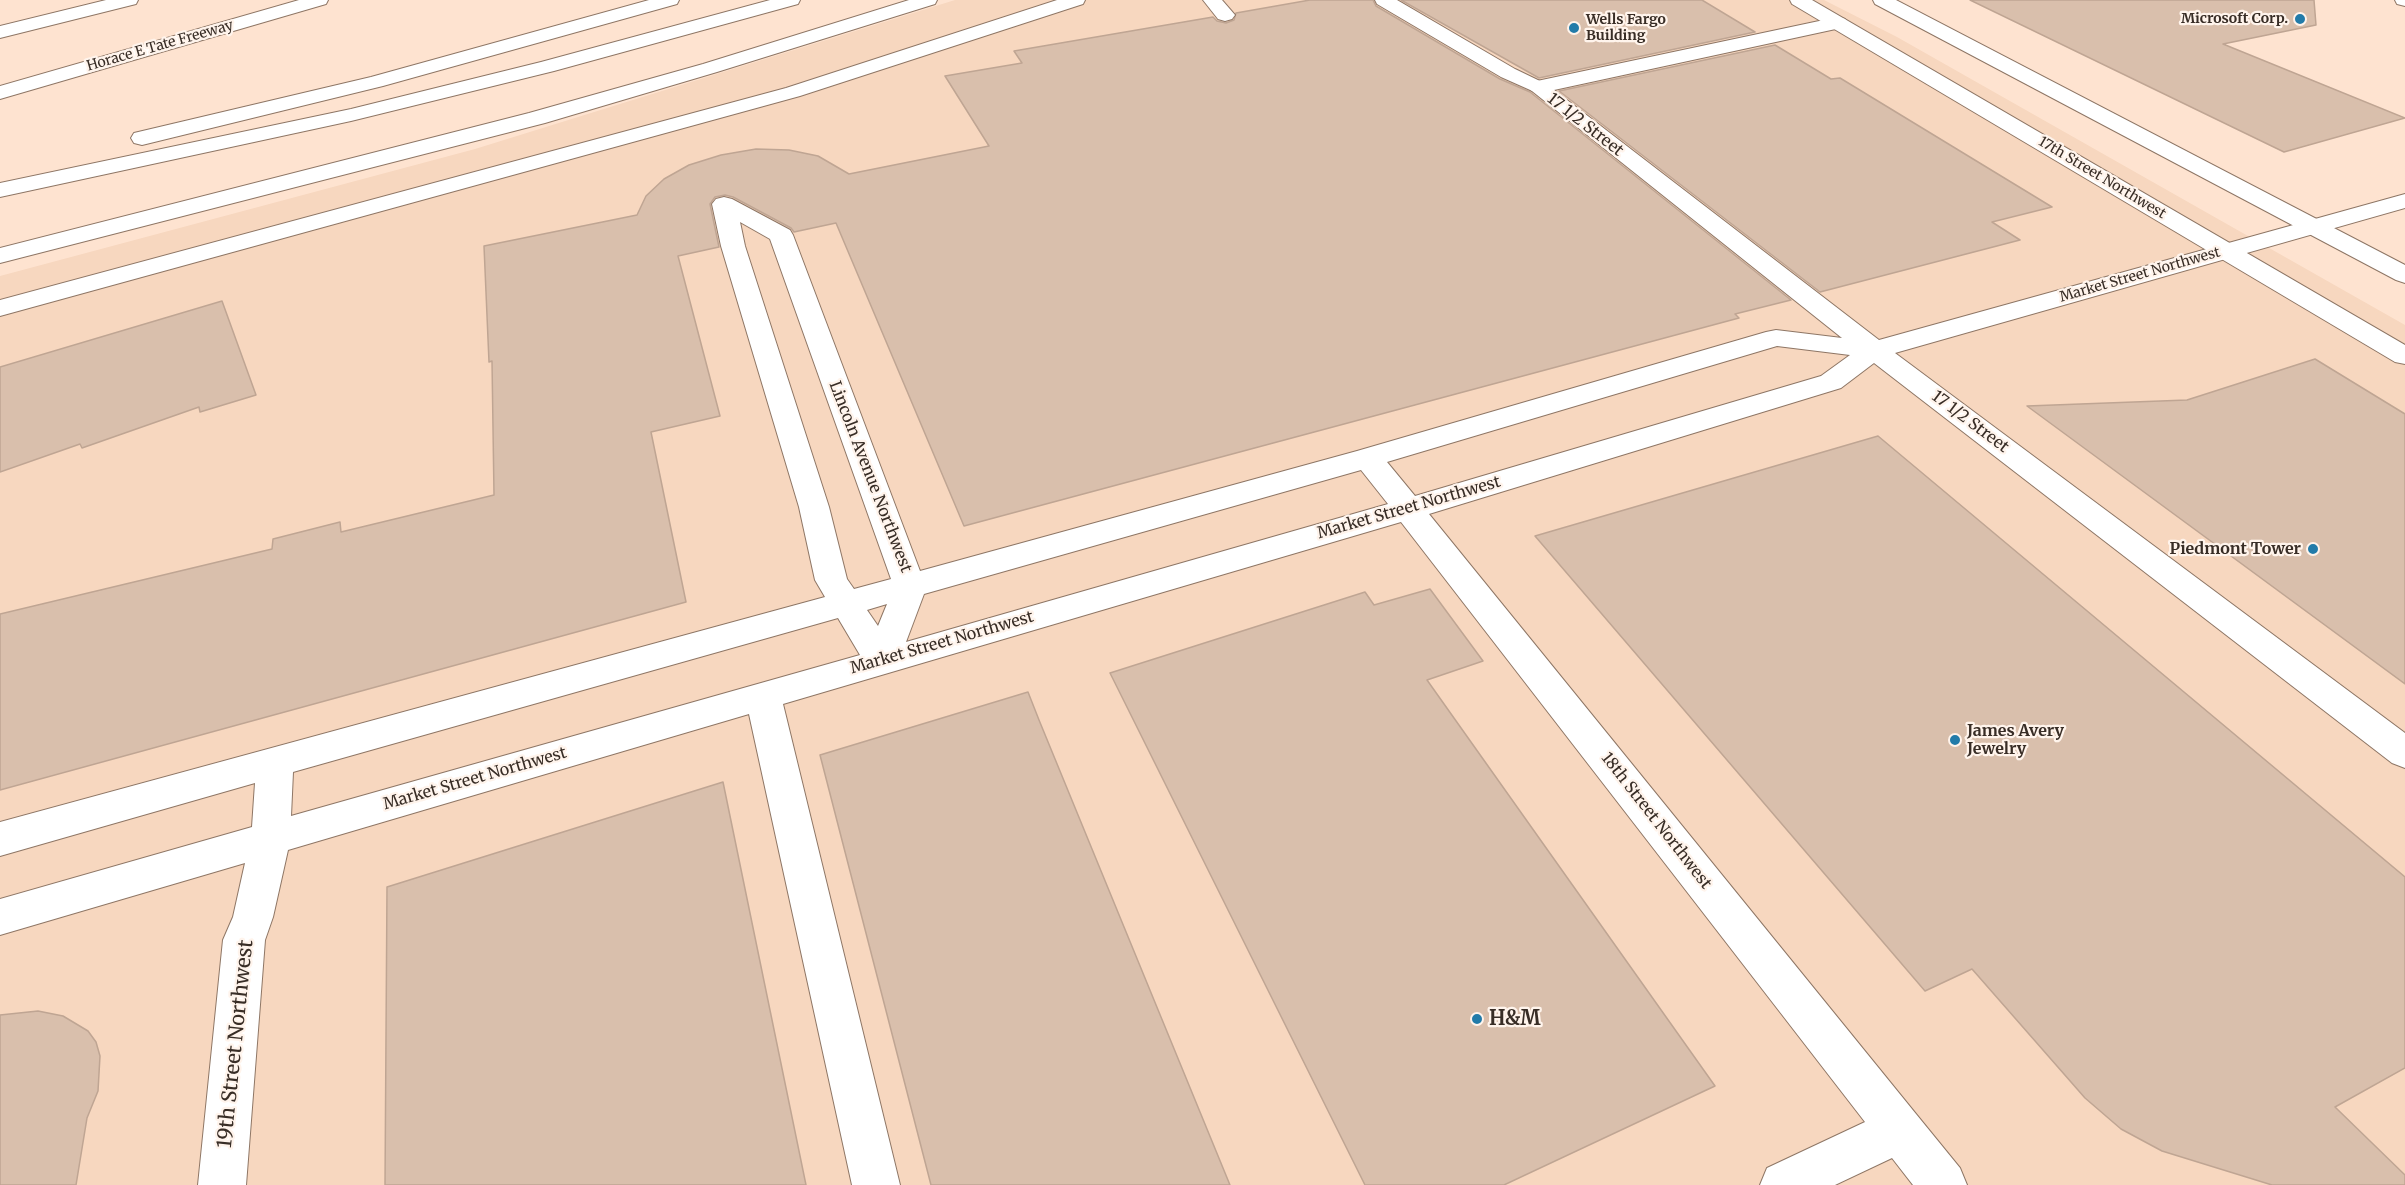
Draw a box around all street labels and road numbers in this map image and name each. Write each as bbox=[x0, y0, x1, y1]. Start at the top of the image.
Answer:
street label: Horace E Tate Freeway bbox=[85, 17, 235, 75]
street label: 17 1/2 Street bbox=[1543, 89, 1627, 161]
street label: 17th Street Northwest bbox=[2035, 133, 2169, 223]
street label: Market Street Northwest bbox=[2058, 244, 2222, 306]
street label: Lincoln Avenue Northwest bbox=[825, 379, 915, 575]
street label: 17 1/2 Street bbox=[1928, 387, 2012, 457]
street label: Market Street Northwest bbox=[1315, 473, 1503, 543]
street label: Market Street Northwest bbox=[848, 608, 1036, 678]
street label: Market Street Northwest bbox=[381, 744, 569, 814]
street label: 18th Street Northwest bbox=[1597, 749, 1715, 893]
street label: 19th Street Northwest bbox=[213, 939, 259, 1149]

